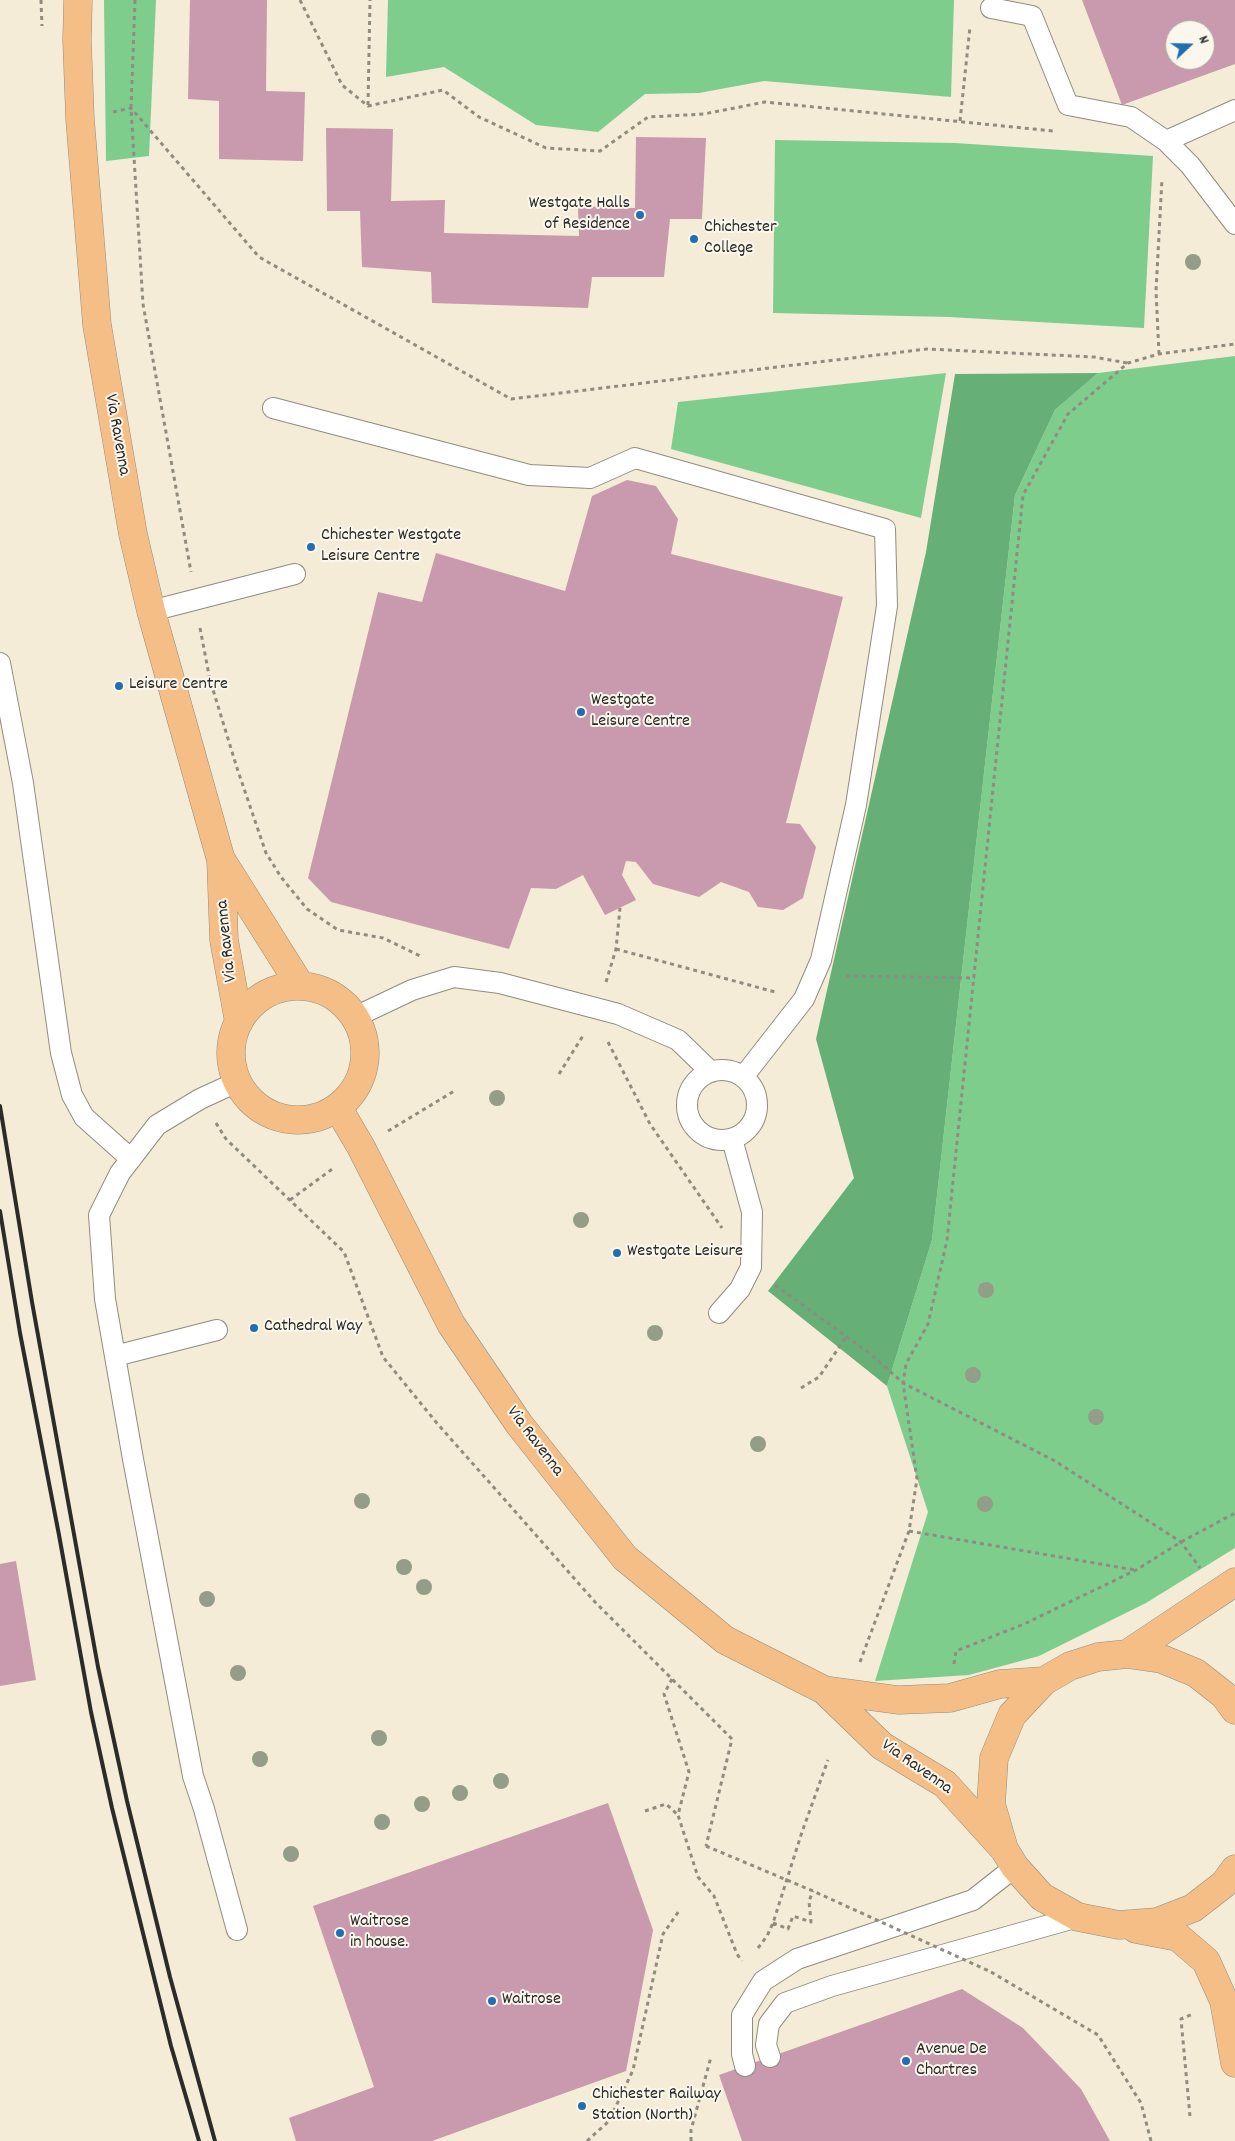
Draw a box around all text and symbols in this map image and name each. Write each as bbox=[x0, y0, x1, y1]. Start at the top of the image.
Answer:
north arrow bbox=[1165, 20, 1215, 70]
text: N bbox=[1192, 33, 1214, 47]
place label: Westgate Halls of Residence bbox=[529, 194, 630, 236]
marker: Westgate Halls of Residence bbox=[634, 209, 646, 221]
place label: Chichester College bbox=[704, 218, 777, 260]
marker: Chichester College bbox=[688, 233, 700, 245]
street label: Via Ravenna bbox=[98, 393, 134, 477]
place label: Chichester Westgate Leisure Centre bbox=[321, 526, 461, 568]
marker: Chichester Westgate Leisure Centre bbox=[305, 541, 317, 553]
place label: Leisure Centre bbox=[129, 675, 228, 697]
marker: Leisure Centre bbox=[113, 680, 125, 692]
place label: Westgate Leisure Centre bbox=[591, 691, 690, 734]
marker: Westgate Leisure Centre bbox=[575, 706, 587, 718]
street label: Via Ravenna bbox=[213, 899, 243, 983]
place label: Westgate Leisure bbox=[627, 1242, 743, 1264]
marker: Westgate Leisure bbox=[611, 1247, 623, 1259]
place label: Cathedral Way bbox=[264, 1317, 362, 1339]
marker: Cathedral Way bbox=[248, 1322, 260, 1334]
street label: Via Ravenna bbox=[501, 1403, 567, 1481]
street label: Via Ravenna bbox=[876, 1736, 956, 1800]
place label: Waitrose in house. bbox=[350, 1912, 409, 1955]
marker: Waitrose in house. bbox=[334, 1927, 346, 1939]
place label: Waitrose bbox=[502, 1990, 561, 2012]
marker: Waitrose bbox=[486, 1995, 498, 2007]
place label: Avenue De Chartres bbox=[916, 2040, 987, 2082]
marker: Avenue De Chartres bbox=[900, 2055, 912, 2067]
place label: Chichester Railway Station (North) bbox=[592, 2085, 721, 2128]
marker: Chichester Railway Station (North) bbox=[576, 2100, 588, 2112]

